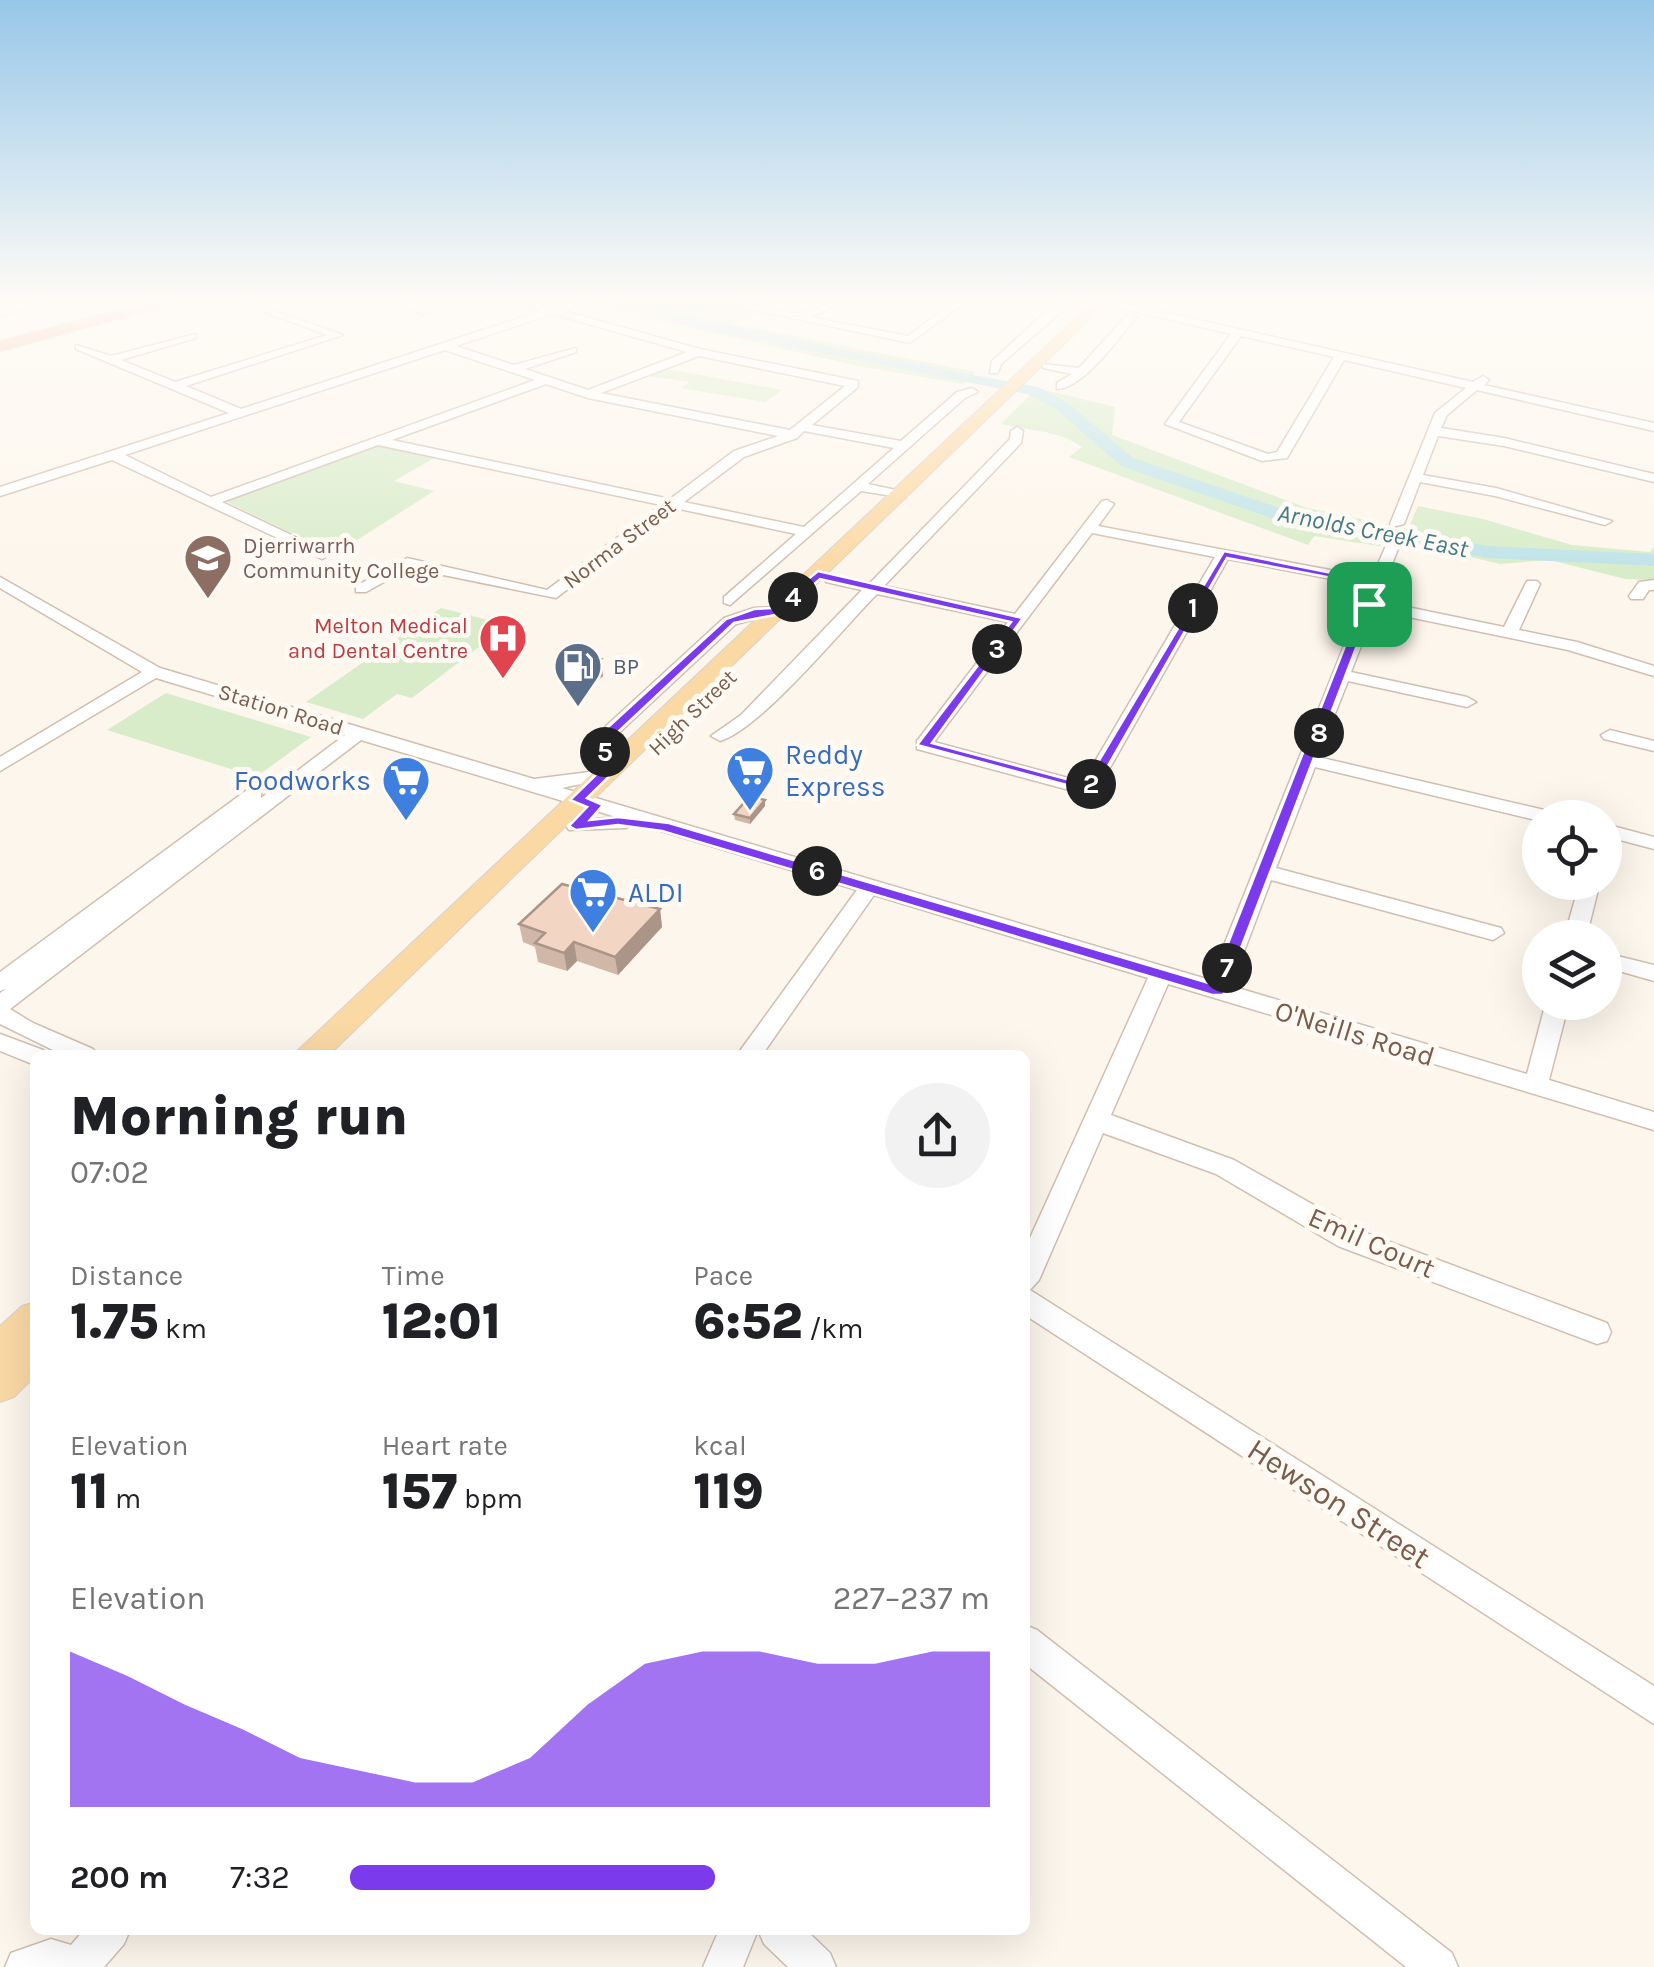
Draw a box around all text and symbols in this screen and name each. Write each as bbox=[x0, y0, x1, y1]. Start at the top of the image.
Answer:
street label: Norma Street bbox=[559, 493, 681, 594]
water label: Arnolds Creek East bbox=[1275, 498, 1471, 563]
school or university icon: Djerriwarrh Community College bbox=[182, 532, 234, 600]
place label: Djerriwarrh Community College bbox=[243, 533, 439, 584]
pin bbox=[1327, 562, 1412, 647]
pin: 4 bbox=[768, 572, 818, 622]
icon: arrive bbox=[1342, 577, 1397, 632]
text: 4 bbox=[785, 580, 801, 613]
pin: 1 bbox=[1168, 583, 1218, 633]
text: 1 bbox=[1188, 591, 1198, 624]
hospital icon: Melton Medical and Dental Centre bbox=[477, 612, 529, 680]
place label: Melton Medical and Dental Centre bbox=[288, 613, 468, 664]
pin: 3 bbox=[972, 624, 1022, 674]
text: 3 bbox=[988, 632, 1006, 665]
fuel station icon: BP bbox=[552, 640, 604, 708]
place label: BP bbox=[613, 654, 639, 680]
street label: High Street bbox=[643, 664, 742, 761]
street label: Station Road bbox=[215, 679, 347, 741]
pin: 8 bbox=[1294, 708, 1344, 758]
text: 8 bbox=[1310, 716, 1328, 749]
pin: 5 bbox=[580, 727, 630, 777]
text: 5 bbox=[597, 735, 613, 768]
place label: Reddy Express bbox=[785, 738, 885, 803]
supermarket icon: Reddy Express bbox=[724, 744, 776, 812]
supermarket icon: Foodworks bbox=[380, 754, 432, 822]
pin: 2 bbox=[1066, 759, 1116, 809]
place label: Foodworks bbox=[234, 764, 371, 797]
text: 2 bbox=[1083, 767, 1099, 800]
map controls bbox=[1522, 800, 1622, 1020]
button: locate bbox=[1522, 800, 1622, 900]
pin: 6 bbox=[792, 846, 842, 896]
text: 6 bbox=[809, 854, 826, 887]
supermarket icon: ALDI bbox=[567, 866, 619, 934]
place label: ALDI bbox=[628, 876, 684, 909]
button: layers bbox=[1522, 920, 1622, 1020]
pin: 7 bbox=[1202, 943, 1252, 993]
text: 7 bbox=[1220, 951, 1234, 984]
street label: O'Neills Road bbox=[1271, 994, 1439, 1073]
button: share bbox=[885, 1083, 990, 1188]
text: Morning run bbox=[70, 1084, 408, 1148]
text: 07:02 bbox=[70, 1154, 149, 1191]
street label: Emil Court bbox=[1303, 1200, 1440, 1285]
text: Distance bbox=[70, 1259, 183, 1292]
text: Time bbox=[382, 1259, 445, 1292]
text: Pace bbox=[693, 1259, 753, 1292]
text: 1.75 bbox=[70, 1292, 158, 1351]
text: 12:01 bbox=[382, 1292, 501, 1351]
text: 6:52 bbox=[693, 1292, 803, 1351]
text: km bbox=[158, 1312, 207, 1345]
text: /km bbox=[803, 1312, 863, 1345]
text: Elevation bbox=[70, 1429, 189, 1462]
text: Heart rate bbox=[382, 1429, 508, 1462]
text: kcal bbox=[693, 1429, 747, 1462]
street label: Hewson Street bbox=[1241, 1431, 1437, 1576]
text: 11 bbox=[70, 1462, 108, 1521]
text: 157 bbox=[382, 1462, 457, 1521]
text: 119 bbox=[693, 1462, 764, 1521]
text: m bbox=[108, 1482, 141, 1515]
text: bpm bbox=[457, 1482, 523, 1515]
text: Elevation bbox=[70, 1580, 205, 1617]
text: 227–237 m bbox=[833, 1580, 990, 1617]
text: 200 m bbox=[70, 1859, 168, 1896]
text: 7:32 bbox=[230, 1859, 290, 1896]

